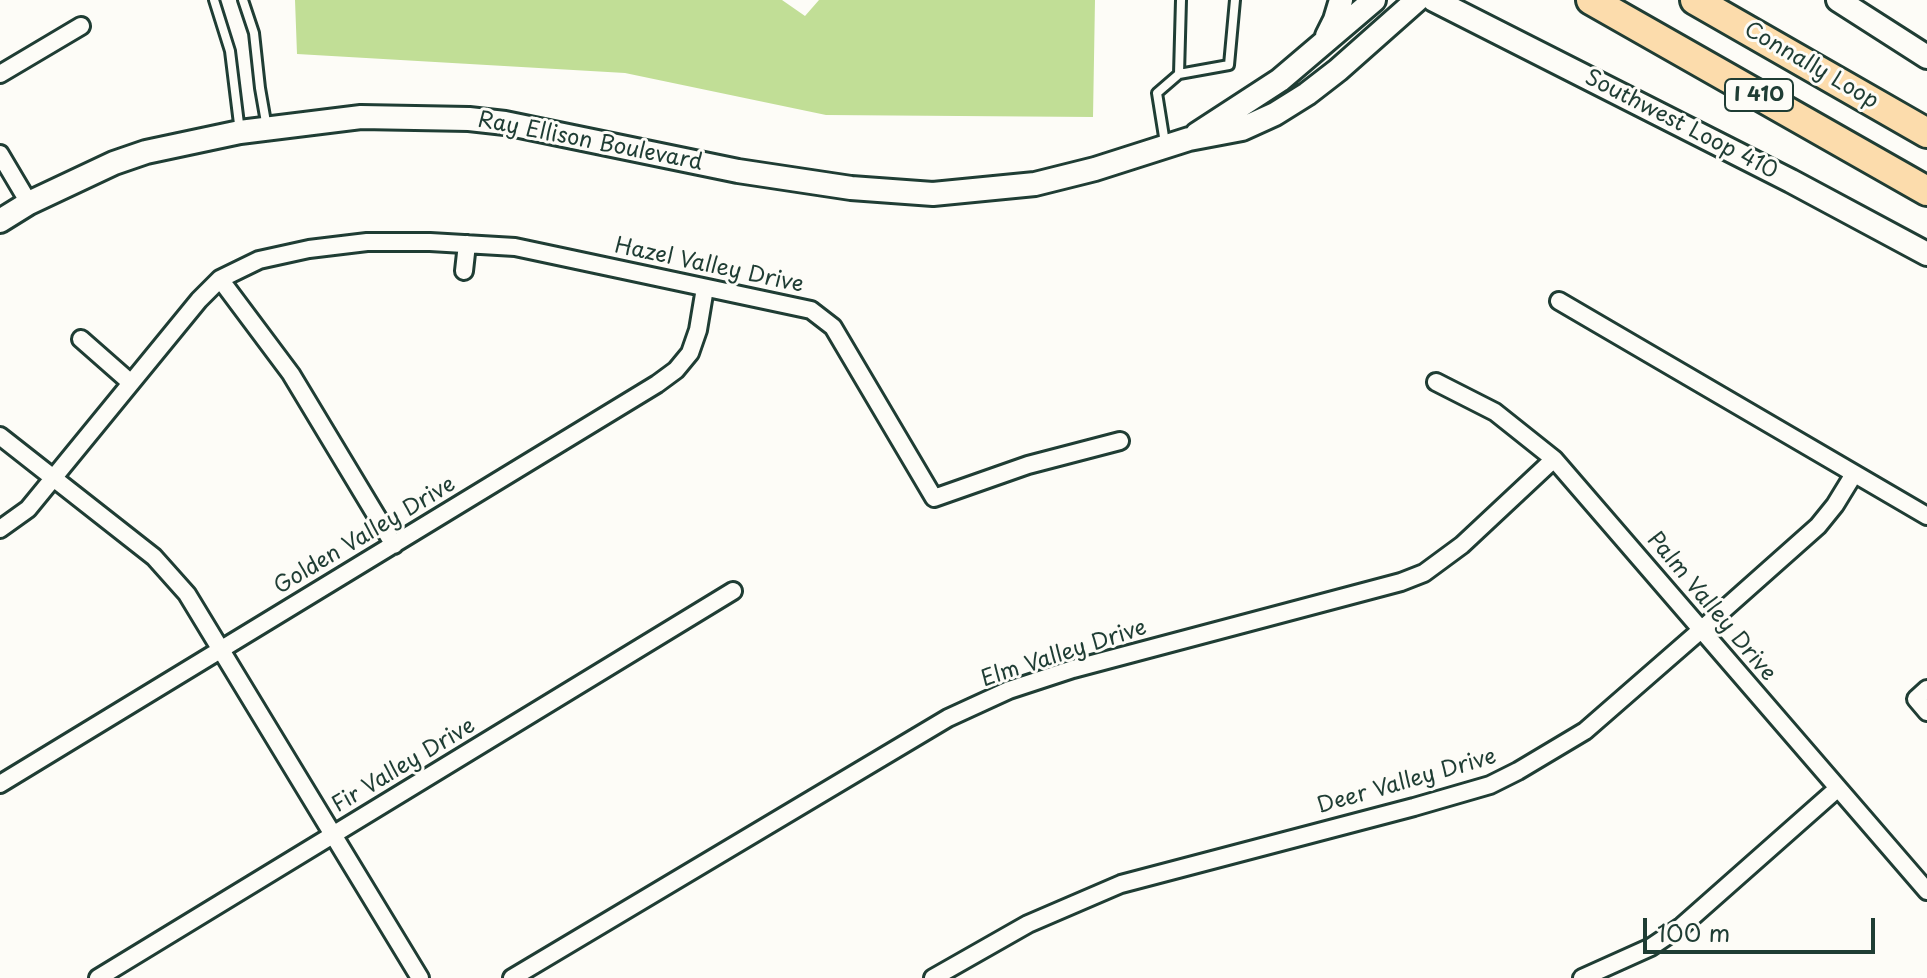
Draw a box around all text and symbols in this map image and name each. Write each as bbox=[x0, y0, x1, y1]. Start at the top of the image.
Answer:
street label: Connally Loop bbox=[1739, 17, 1883, 115]
street label: Southwest Loop 410 bbox=[1580, 65, 1782, 185]
road number: I 410 bbox=[1725, 79, 1793, 111]
street label: Ray Ellison Boulevard bbox=[475, 107, 705, 177]
street label: Hazel Valley Drive bbox=[612, 233, 806, 299]
street label: Golden Valley Drive bbox=[270, 471, 460, 601]
street label: Palm Valley Drive bbox=[1641, 527, 1781, 687]
street label: Elm Valley Drive bbox=[978, 615, 1150, 693]
street label: Fir Valley Drive bbox=[328, 713, 480, 819]
street label: Deer Valley Drive bbox=[1315, 744, 1499, 820]
scale bar bbox=[1647, 902, 1879, 952]
text: 100 m bbox=[1657, 914, 1730, 950]

